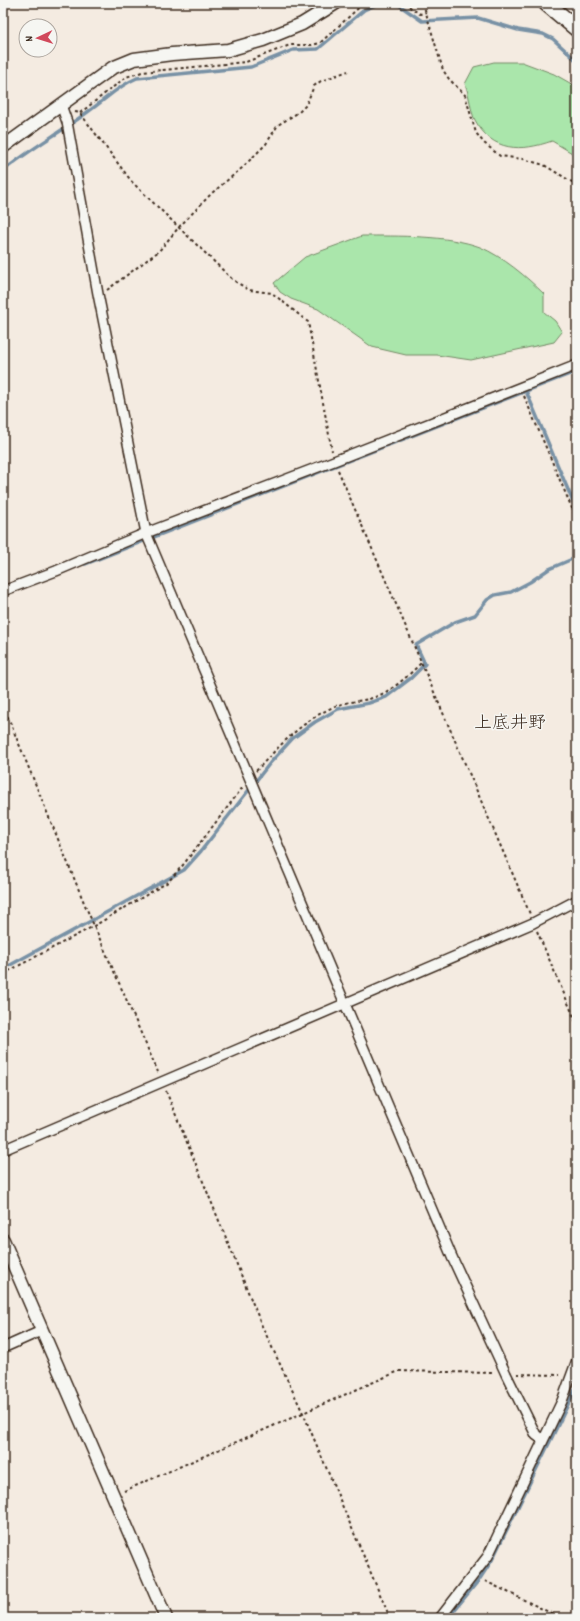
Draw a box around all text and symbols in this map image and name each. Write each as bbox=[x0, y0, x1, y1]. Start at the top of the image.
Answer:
north arrow bbox=[18, 18, 58, 58]
text: N bbox=[22, 35, 38, 42]
district label: 上底井野 bbox=[474, 712, 546, 737]

